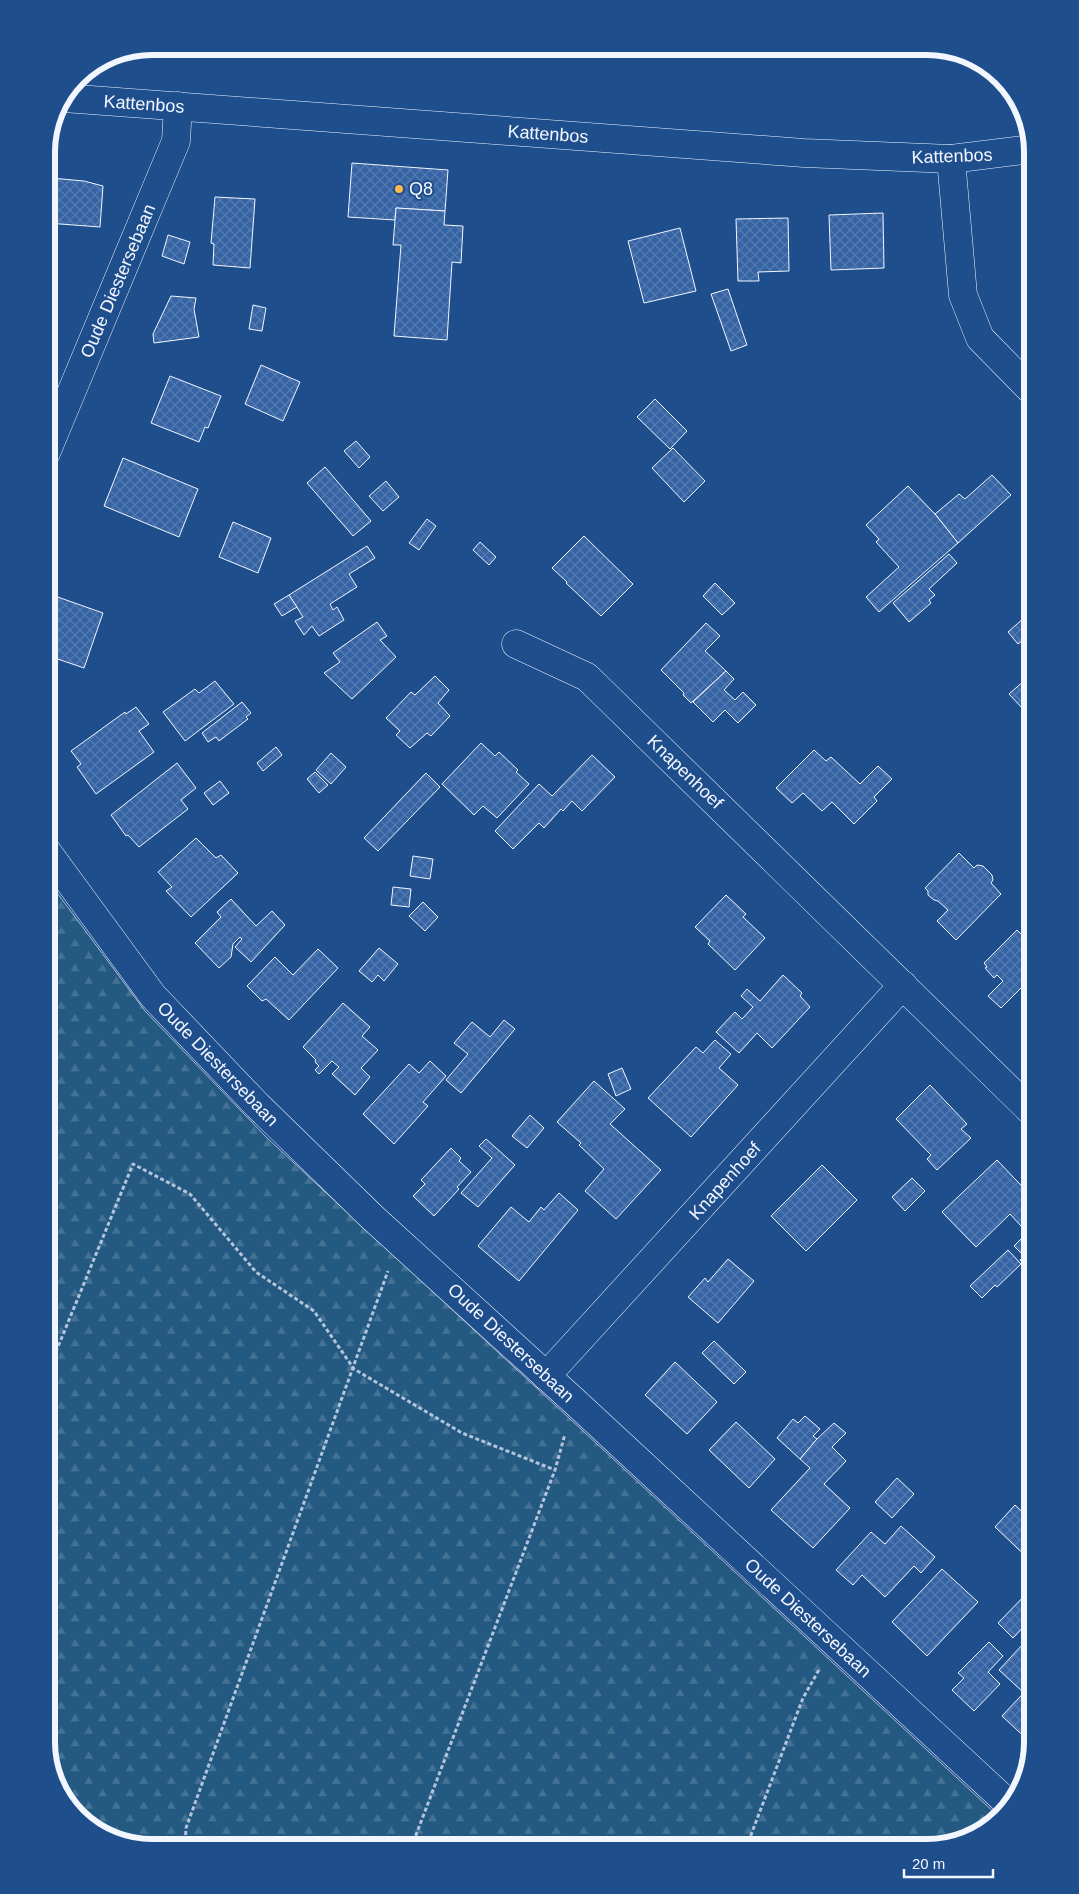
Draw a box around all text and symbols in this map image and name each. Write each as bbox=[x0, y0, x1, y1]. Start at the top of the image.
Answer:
street label: Kattenbos bbox=[103, 91, 185, 117]
street label: Kattenbos bbox=[507, 121, 589, 147]
street label: Kattenbos bbox=[911, 145, 993, 167]
place label: Q8 bbox=[409, 179, 433, 199]
marker: Q8 bbox=[393, 183, 405, 195]
street label: Oude Diestersebaan bbox=[77, 201, 159, 361]
street label: Knapenhoef bbox=[643, 731, 728, 814]
street label: Oude Diestersebaan bbox=[153, 998, 283, 1130]
street label: Knapenhoef bbox=[685, 1137, 766, 1224]
street label: Oude Diestersebaan bbox=[444, 1279, 578, 1407]
street label: Oude Diestersebaan bbox=[741, 1554, 875, 1682]
scale bar bbox=[904, 1846, 993, 1878]
text: 20 m bbox=[912, 1855, 945, 1872]

